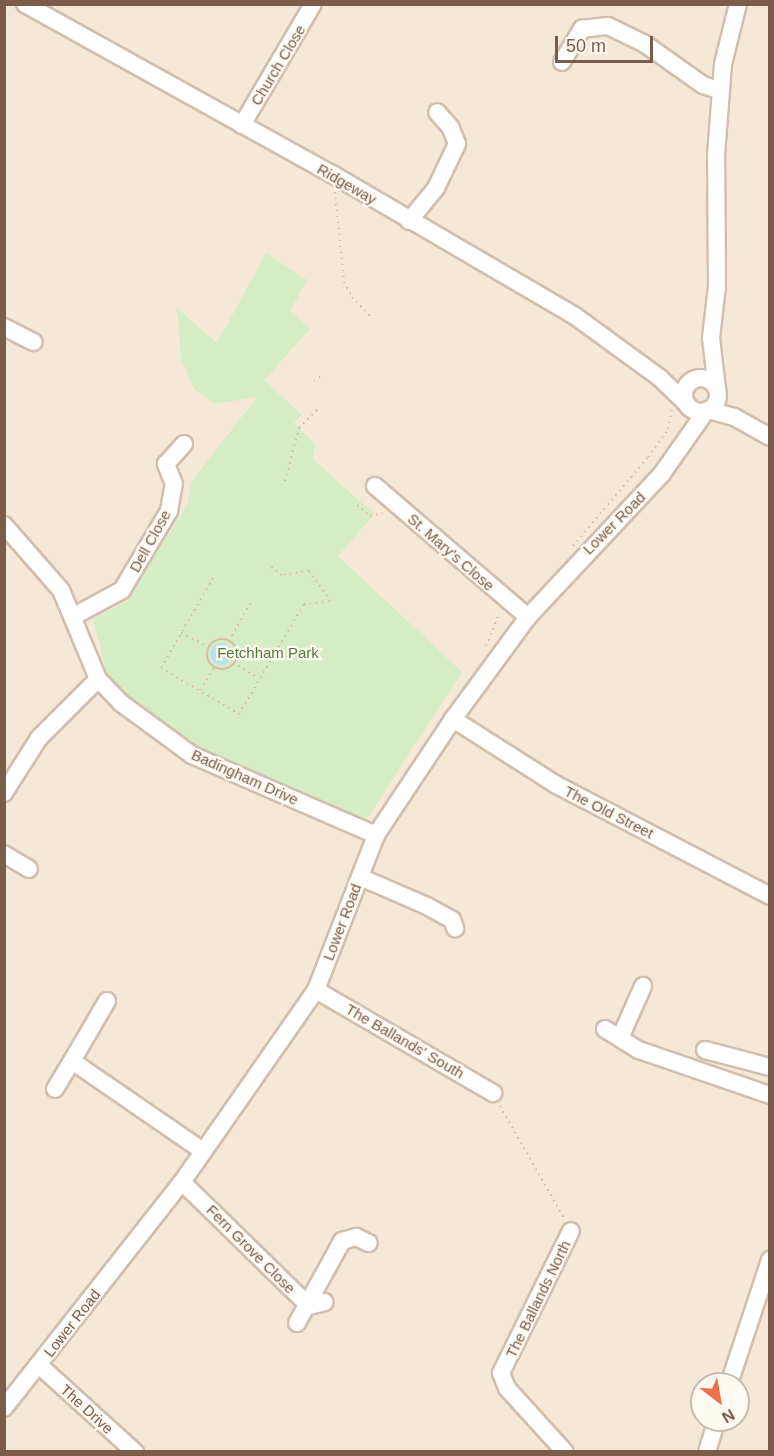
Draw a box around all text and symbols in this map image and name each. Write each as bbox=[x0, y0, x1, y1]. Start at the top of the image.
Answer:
street label: Church Close bbox=[247, 21, 309, 109]
scale bar bbox=[558, 24, 656, 62]
text: 50 m bbox=[566, 36, 606, 56]
street label: Ridgeway bbox=[314, 160, 380, 208]
street label: Lower Road bbox=[579, 488, 649, 558]
street label: Dell Close bbox=[126, 507, 174, 575]
street label: St. Mary's Close bbox=[404, 510, 498, 594]
park label: Fetchham Park bbox=[217, 644, 319, 662]
street label: Badingham Drive bbox=[189, 745, 301, 809]
street label: The Old Street bbox=[561, 782, 657, 842]
street label: Lower Road bbox=[319, 881, 365, 963]
street label: The Ballands' South bbox=[343, 1000, 467, 1082]
street label: Fern Grove Close bbox=[203, 1201, 299, 1297]
street label: The Ballands North bbox=[502, 1237, 574, 1361]
street label: Lower Road bbox=[40, 1286, 104, 1360]
north arrow bbox=[690, 1372, 750, 1432]
street label: The Drive bbox=[57, 1381, 117, 1437]
text: N bbox=[719, 1406, 738, 1426]

